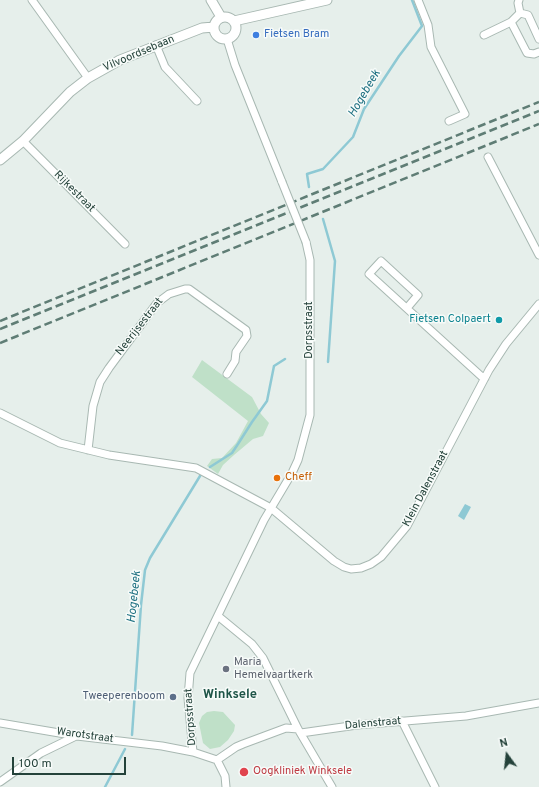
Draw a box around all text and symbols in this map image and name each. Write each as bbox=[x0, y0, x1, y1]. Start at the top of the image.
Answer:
place label: Fietsen Bram bbox=[264, 28, 329, 42]
marker: Fietsen Bram bbox=[251, 30, 261, 40]
street label: Vilvoordsebaan bbox=[101, 33, 177, 75]
water label: Hogebeek bbox=[346, 68, 384, 120]
street label: Rijkestraat bbox=[51, 169, 97, 215]
street label: Neerijsestraat bbox=[113, 296, 167, 358]
street label: Dorpsstraat bbox=[303, 301, 317, 359]
place label: Fietsen Colpaert bbox=[409, 313, 491, 327]
marker: Fietsen Colpaert bbox=[494, 315, 504, 325]
street label: Klein Dalenstraat bbox=[400, 449, 452, 529]
place label: Cheff bbox=[285, 471, 312, 485]
marker: Cheff bbox=[272, 473, 282, 483]
water label: Hogebeek bbox=[125, 570, 145, 624]
place label: Maria Hemelvaartkerk bbox=[234, 656, 313, 682]
marker: Maria Hemelvaartkerk bbox=[221, 664, 231, 674]
district label: Winksele bbox=[203, 687, 257, 703]
street label: Dorpsstraat bbox=[182, 688, 200, 746]
place label: Tweeperenboom bbox=[82, 690, 165, 704]
marker: Tweeperenboom bbox=[168, 692, 178, 702]
street label: Dalenstraat bbox=[344, 715, 402, 733]
street label: Warotstraat bbox=[56, 725, 114, 747]
north arrow bbox=[487, 735, 527, 775]
text: N bbox=[498, 736, 510, 751]
scale bar bbox=[14, 749, 128, 775]
text: 100 m bbox=[19, 756, 52, 772]
place label: Oogkliniek Winksele bbox=[253, 765, 352, 779]
marker: Oogkliniek Winksele bbox=[238, 766, 250, 778]

